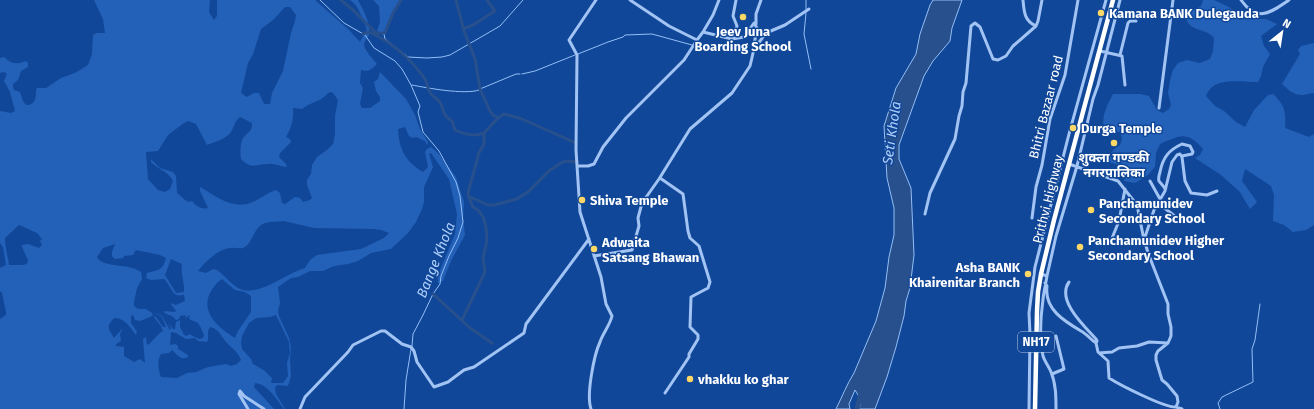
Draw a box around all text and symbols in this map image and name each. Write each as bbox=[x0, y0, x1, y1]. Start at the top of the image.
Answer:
place label: Kamana BANK Dulegauda bbox=[1109, 6, 1259, 21]
marker: Kamana BANK Dulegauda bbox=[1096, 8, 1106, 18]
marker: Jeev Juna Boarding School bbox=[738, 12, 748, 22]
north arrow bbox=[1262, 12, 1302, 52]
text: N bbox=[1280, 16, 1293, 31]
place label: Jeev Juna Boarding School bbox=[695, 24, 792, 54]
street label: Bhitri Bazaar road bbox=[1026, 54, 1066, 160]
water label: Seti Khola bbox=[879, 100, 905, 167]
place label: Durga Temple bbox=[1081, 121, 1162, 136]
marker: Durga Temple bbox=[1068, 123, 1078, 133]
marker: शुक्ला गण्डकी नगरपालिका bbox=[1109, 138, 1119, 148]
place label: शुक्ला गण्डकी नगरपालिका bbox=[1079, 150, 1151, 180]
street label: Prithvi Highway bbox=[1030, 152, 1066, 245]
place label: Shiva Temple bbox=[590, 193, 668, 208]
marker: Shiva Temple bbox=[577, 195, 587, 205]
place label: Panchamunidev Secondary School bbox=[1099, 196, 1205, 226]
marker: Panchamunidev Secondary School bbox=[1086, 205, 1096, 215]
water label: Bange Khola bbox=[413, 220, 459, 300]
place label: Panchamunidev Higher Secondary School bbox=[1088, 233, 1225, 263]
place label: Adwaita Satsang Bhawan bbox=[601, 235, 699, 265]
marker: Panchamunidev Higher Secondary School bbox=[1075, 242, 1085, 252]
marker: Adwaita Satsang Bhawan bbox=[589, 244, 599, 254]
place label: Asha BANK Khairenitar Branch bbox=[909, 260, 1021, 290]
marker: Asha BANK Khairenitar Branch bbox=[1023, 269, 1033, 279]
road number: NH17 bbox=[1018, 332, 1054, 352]
place label: vhakku ko ghar bbox=[697, 372, 790, 387]
marker: vhakku ko ghar bbox=[685, 374, 695, 384]

